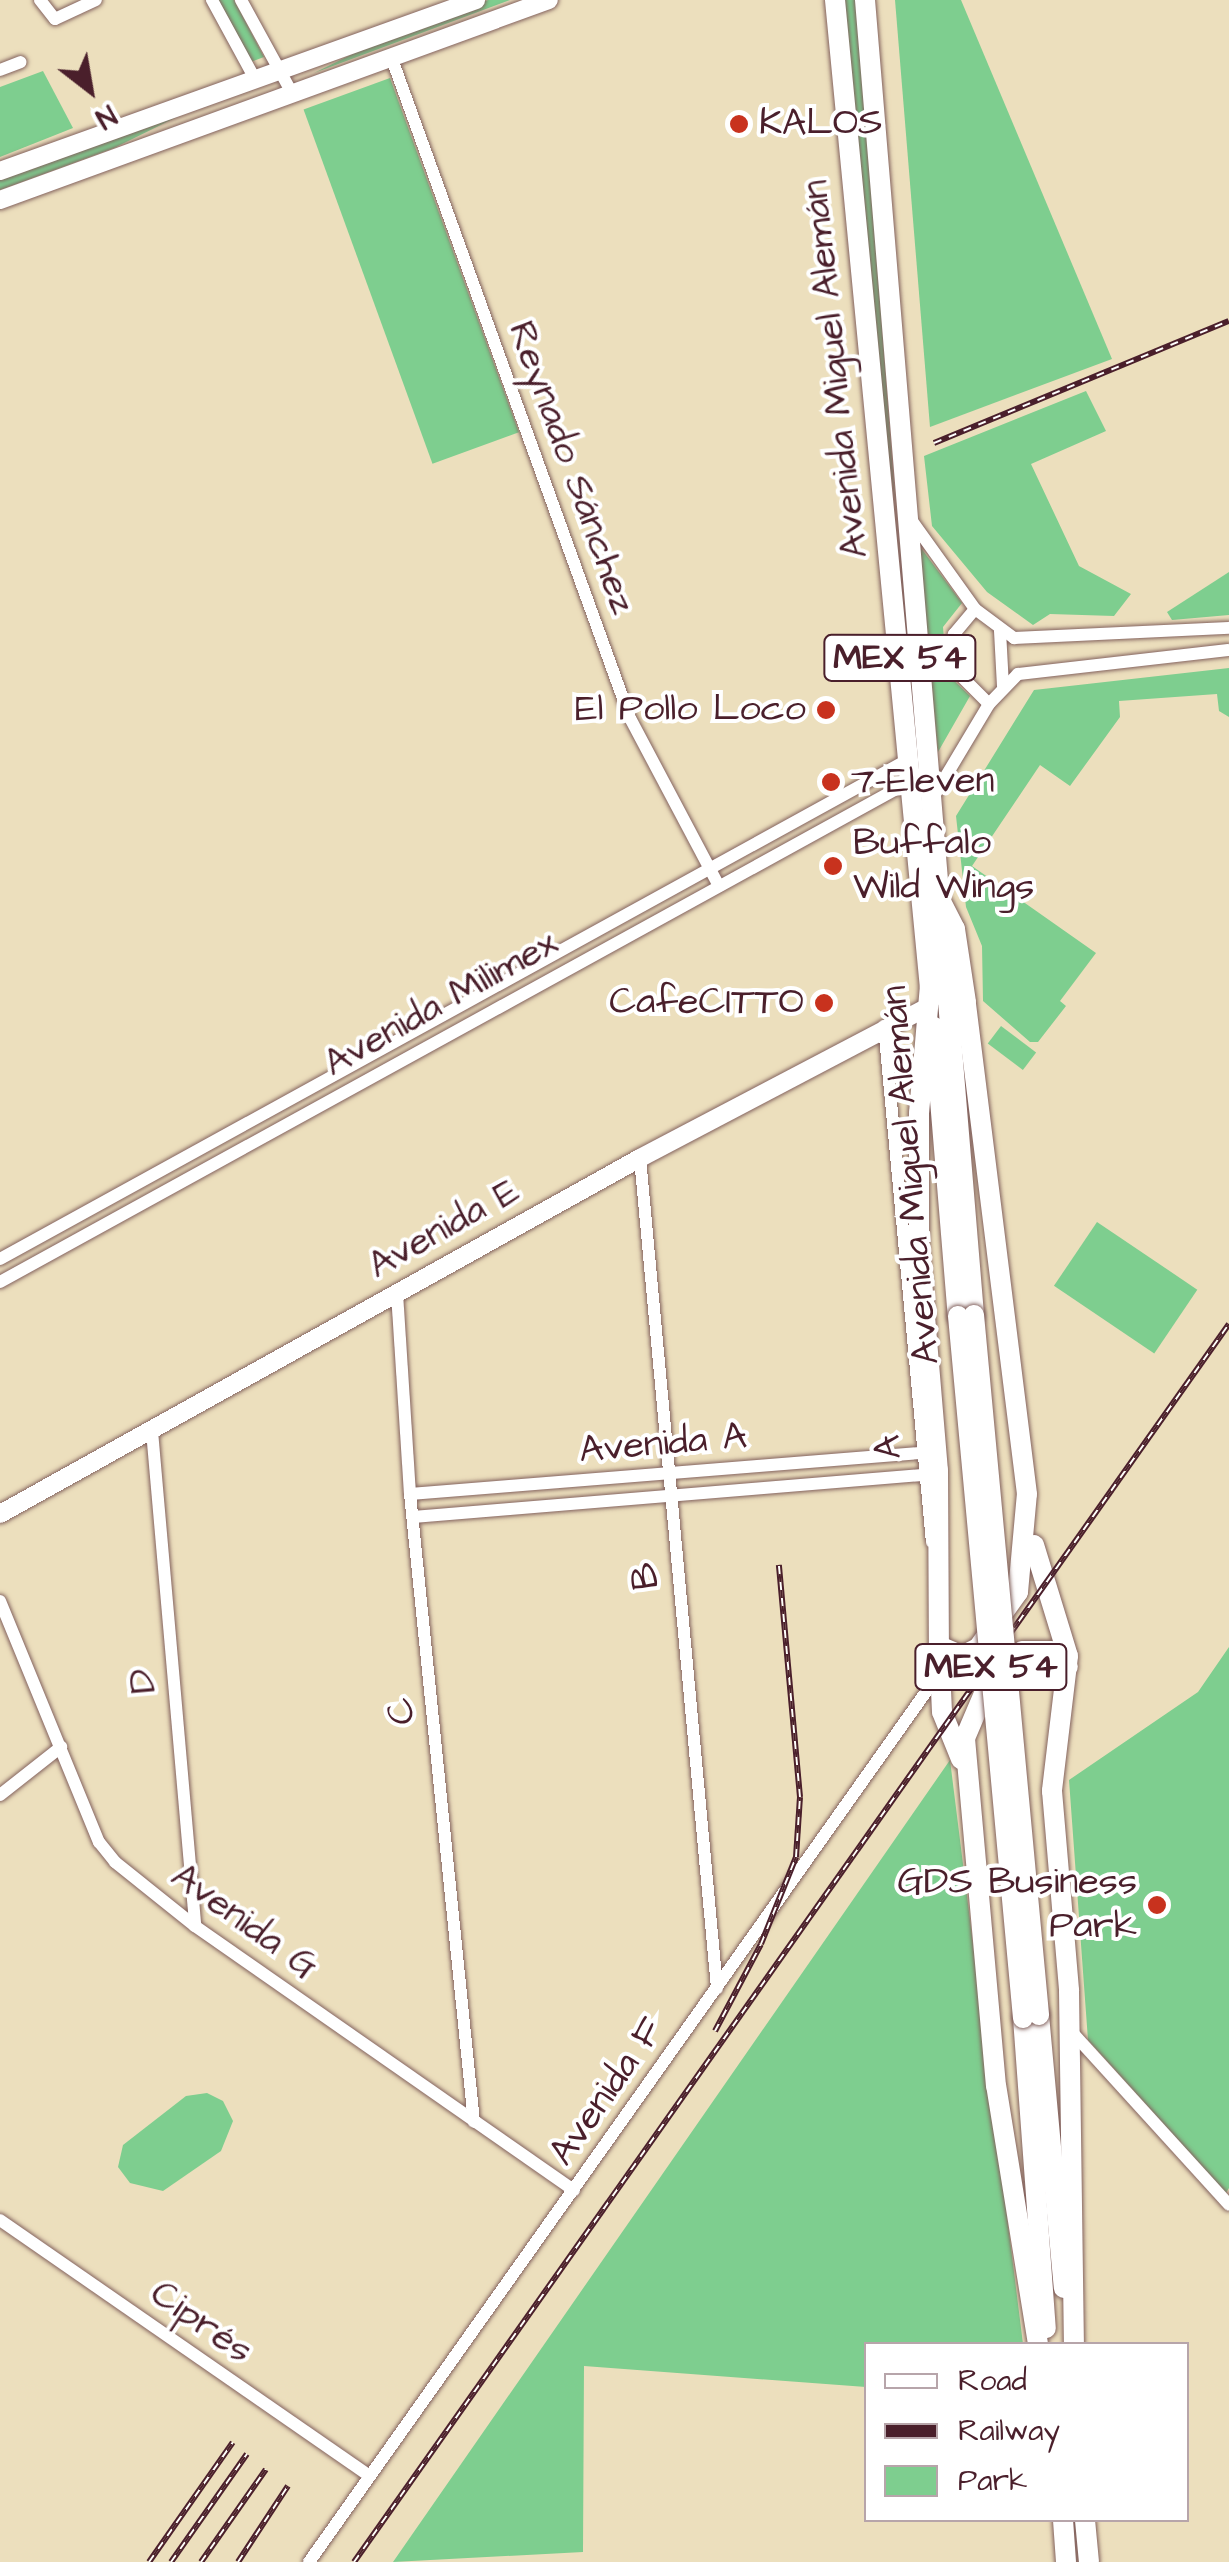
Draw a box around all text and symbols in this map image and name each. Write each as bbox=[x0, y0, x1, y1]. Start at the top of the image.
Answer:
north arrow bbox=[40, 40, 140, 140]
text: N bbox=[88, 95, 123, 137]
place label: KALOS bbox=[759, 101, 883, 147]
marker: KALOS bbox=[728, 113, 750, 135]
street label: Avenida Miguel Alemán bbox=[793, 178, 879, 560]
street label: Reynado Sánchez bbox=[497, 316, 645, 620]
road number: MEX 54 bbox=[822, 628, 978, 688]
place label: El Pollo Loco bbox=[575, 687, 806, 733]
marker: El Pollo Loco bbox=[815, 699, 837, 721]
place label: 7-Eleven bbox=[851, 759, 994, 805]
marker: 7-Eleven bbox=[820, 771, 842, 793]
place label: Buffalo Wild Wings bbox=[853, 821, 1034, 911]
marker: Buffalo Wild Wings bbox=[822, 855, 844, 877]
street label: Avenida Milimex bbox=[316, 921, 566, 1087]
place label: CafeCITTO bbox=[609, 980, 804, 1026]
street label: Avenida Miguel Alemán bbox=[872, 984, 950, 1366]
marker: CafeCITTO bbox=[813, 992, 835, 1014]
street label: Avenida E bbox=[360, 1169, 528, 1289]
street label: Avenida A bbox=[577, 1414, 749, 1474]
street label: A bbox=[865, 1433, 913, 1461]
street label: B bbox=[622, 1560, 670, 1592]
road number: MEX 54 bbox=[914, 1637, 1068, 1697]
street label: D bbox=[120, 1667, 168, 1695]
street label: C bbox=[378, 1695, 426, 1727]
street label: Avenida G bbox=[162, 1854, 326, 1990]
place label: GDS Business Park bbox=[898, 1860, 1137, 1950]
marker: GDS Business Park bbox=[1146, 1894, 1168, 1916]
street label: Avenida F bbox=[540, 2009, 674, 2175]
street label: Ciprés bbox=[141, 2272, 261, 2374]
legend bbox=[864, 2342, 1189, 2522]
text: Road bbox=[958, 2360, 1027, 2402]
text: Railway bbox=[958, 2410, 1060, 2452]
text: Park bbox=[958, 2460, 1027, 2502]

